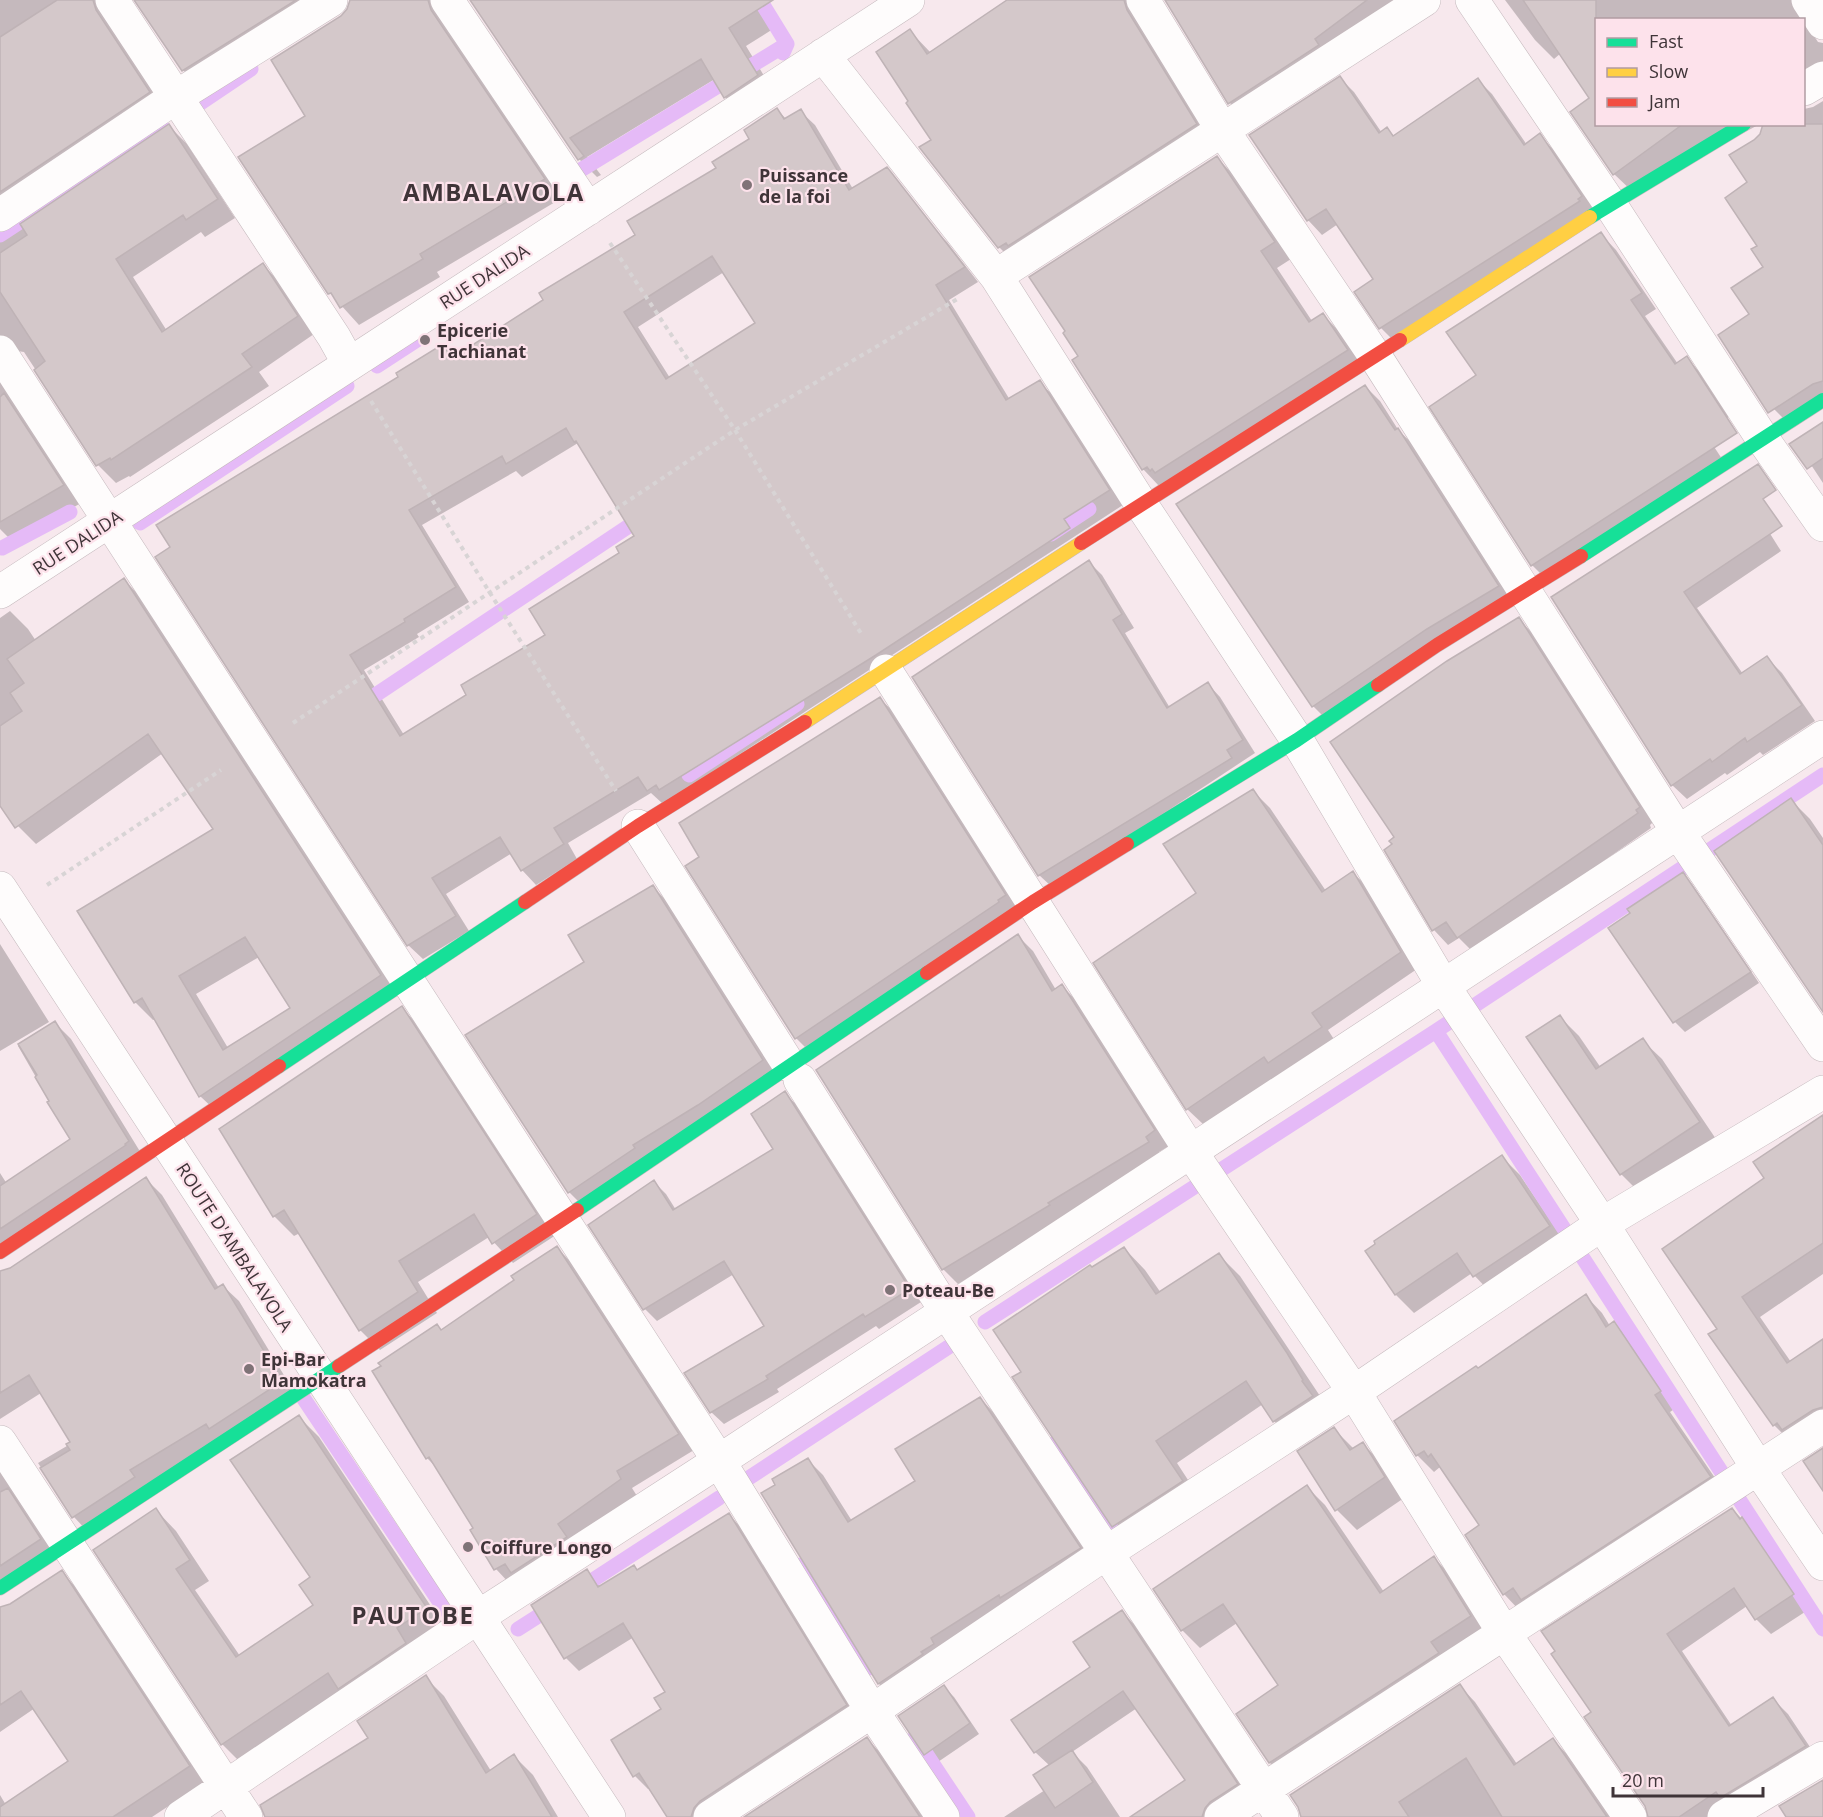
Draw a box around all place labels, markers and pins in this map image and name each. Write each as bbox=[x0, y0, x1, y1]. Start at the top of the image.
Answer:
place label: Puissance de la foi bbox=[759, 163, 848, 208]
marker: Puissance de la foi bbox=[740, 178, 754, 192]
place label: Epicerie Tachianat bbox=[437, 318, 526, 363]
marker: Epicerie Tachianat bbox=[418, 333, 432, 347]
place label: Poteau-Be bbox=[902, 1278, 994, 1302]
marker: Poteau-Be bbox=[883, 1283, 897, 1297]
place label: Epi-Bar Mamokatra bbox=[261, 1347, 367, 1392]
marker: Epi-Bar Mamokatra bbox=[242, 1362, 256, 1376]
place label: Coiffure Longo bbox=[480, 1535, 612, 1559]
marker: Coiffure Longo bbox=[461, 1540, 475, 1554]

